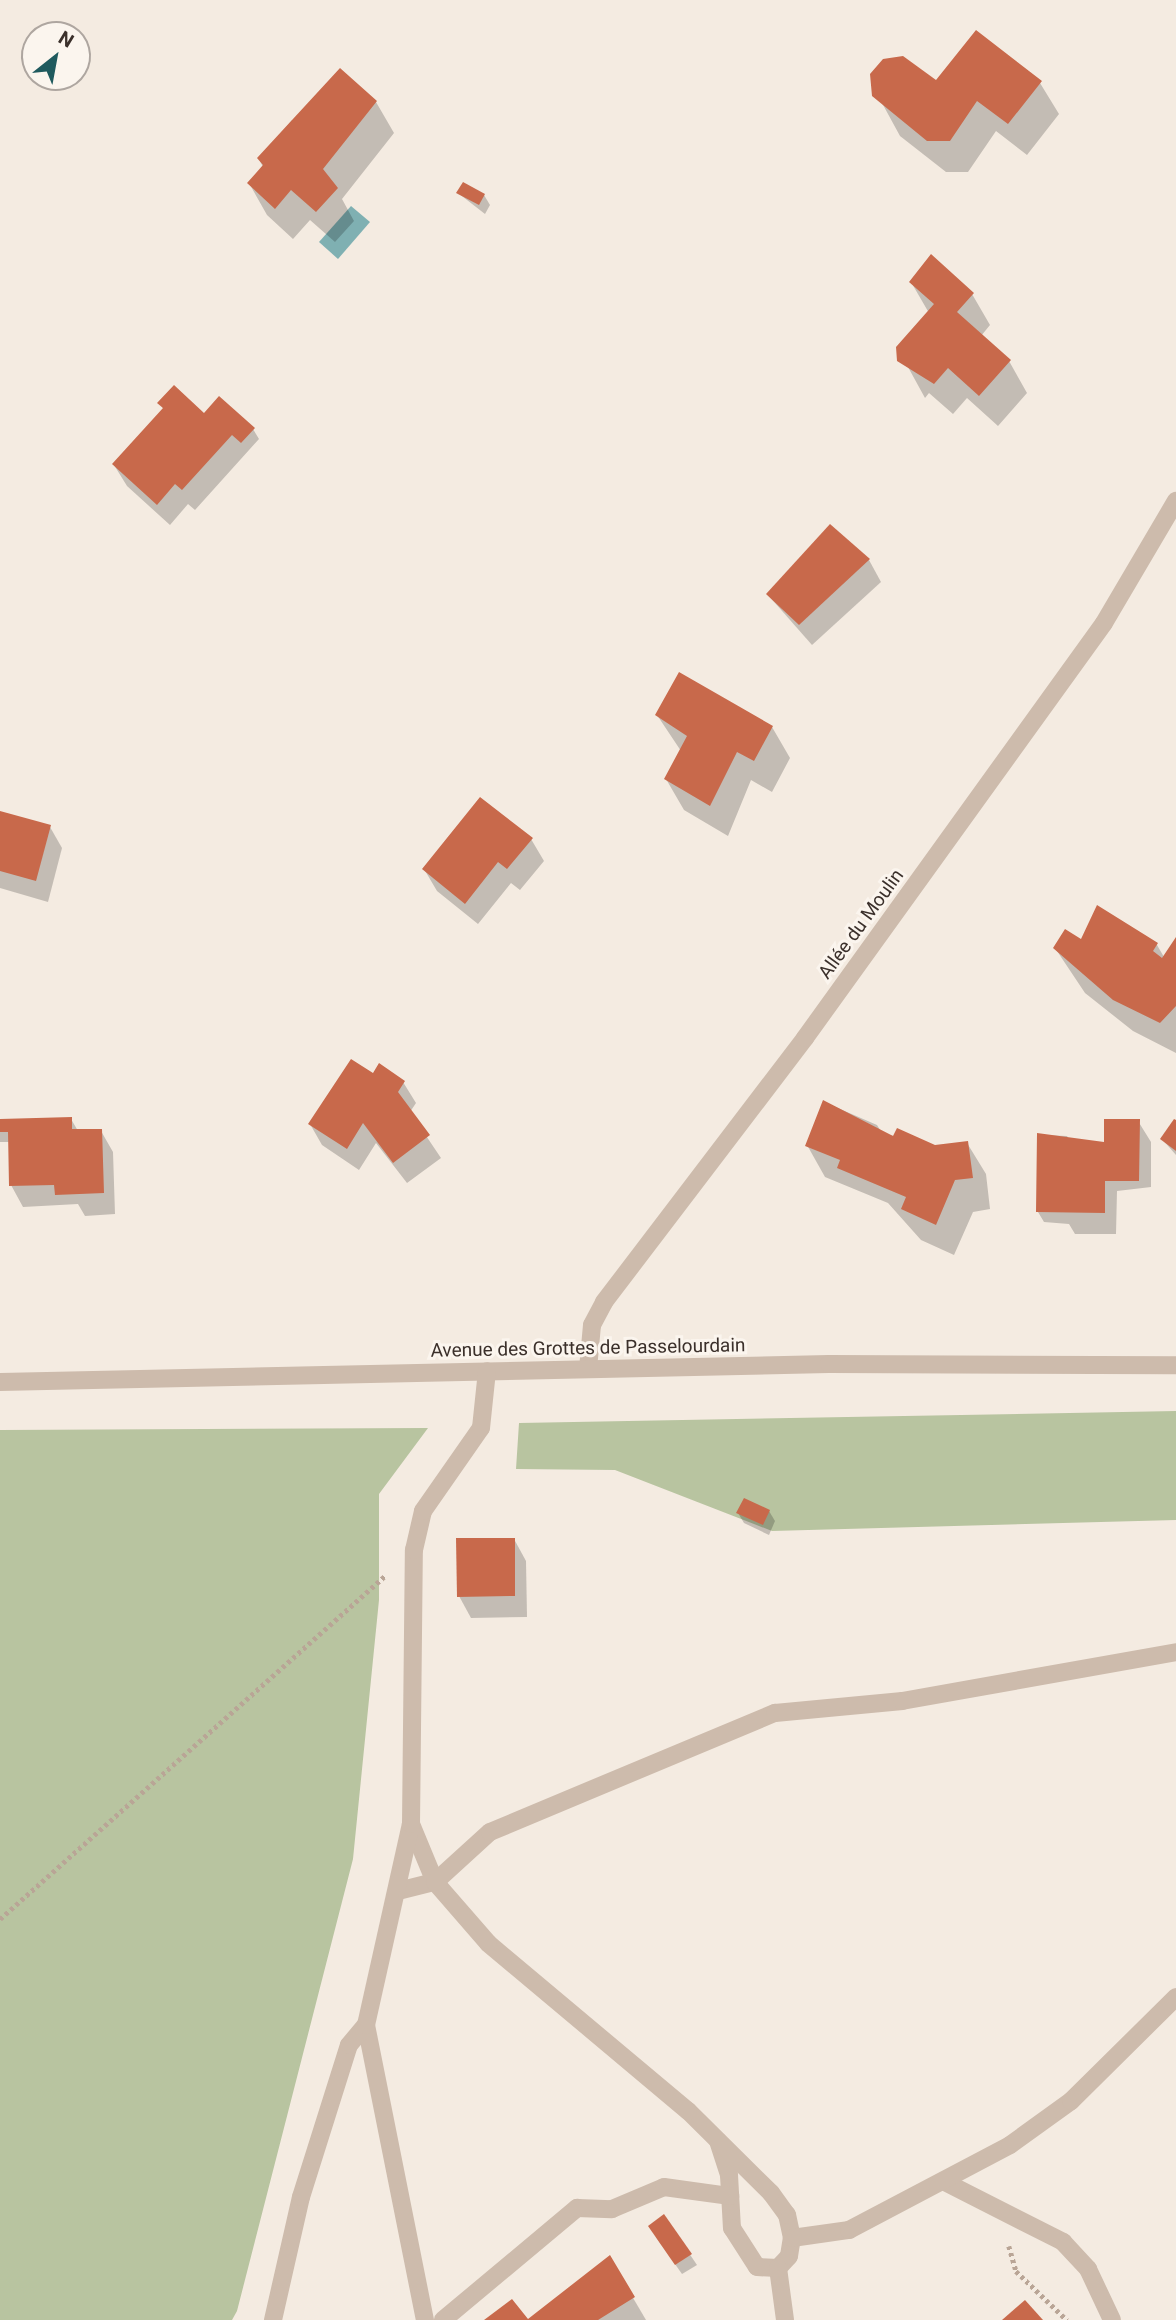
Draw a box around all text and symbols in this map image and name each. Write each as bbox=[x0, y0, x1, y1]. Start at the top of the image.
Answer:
north arrow bbox=[21, 21, 91, 91]
text: N bbox=[54, 26, 78, 53]
street label: Allée du Moulin bbox=[814, 865, 908, 983]
street label: Avenue des Grottes de Passelourdain bbox=[430, 1334, 746, 1362]

